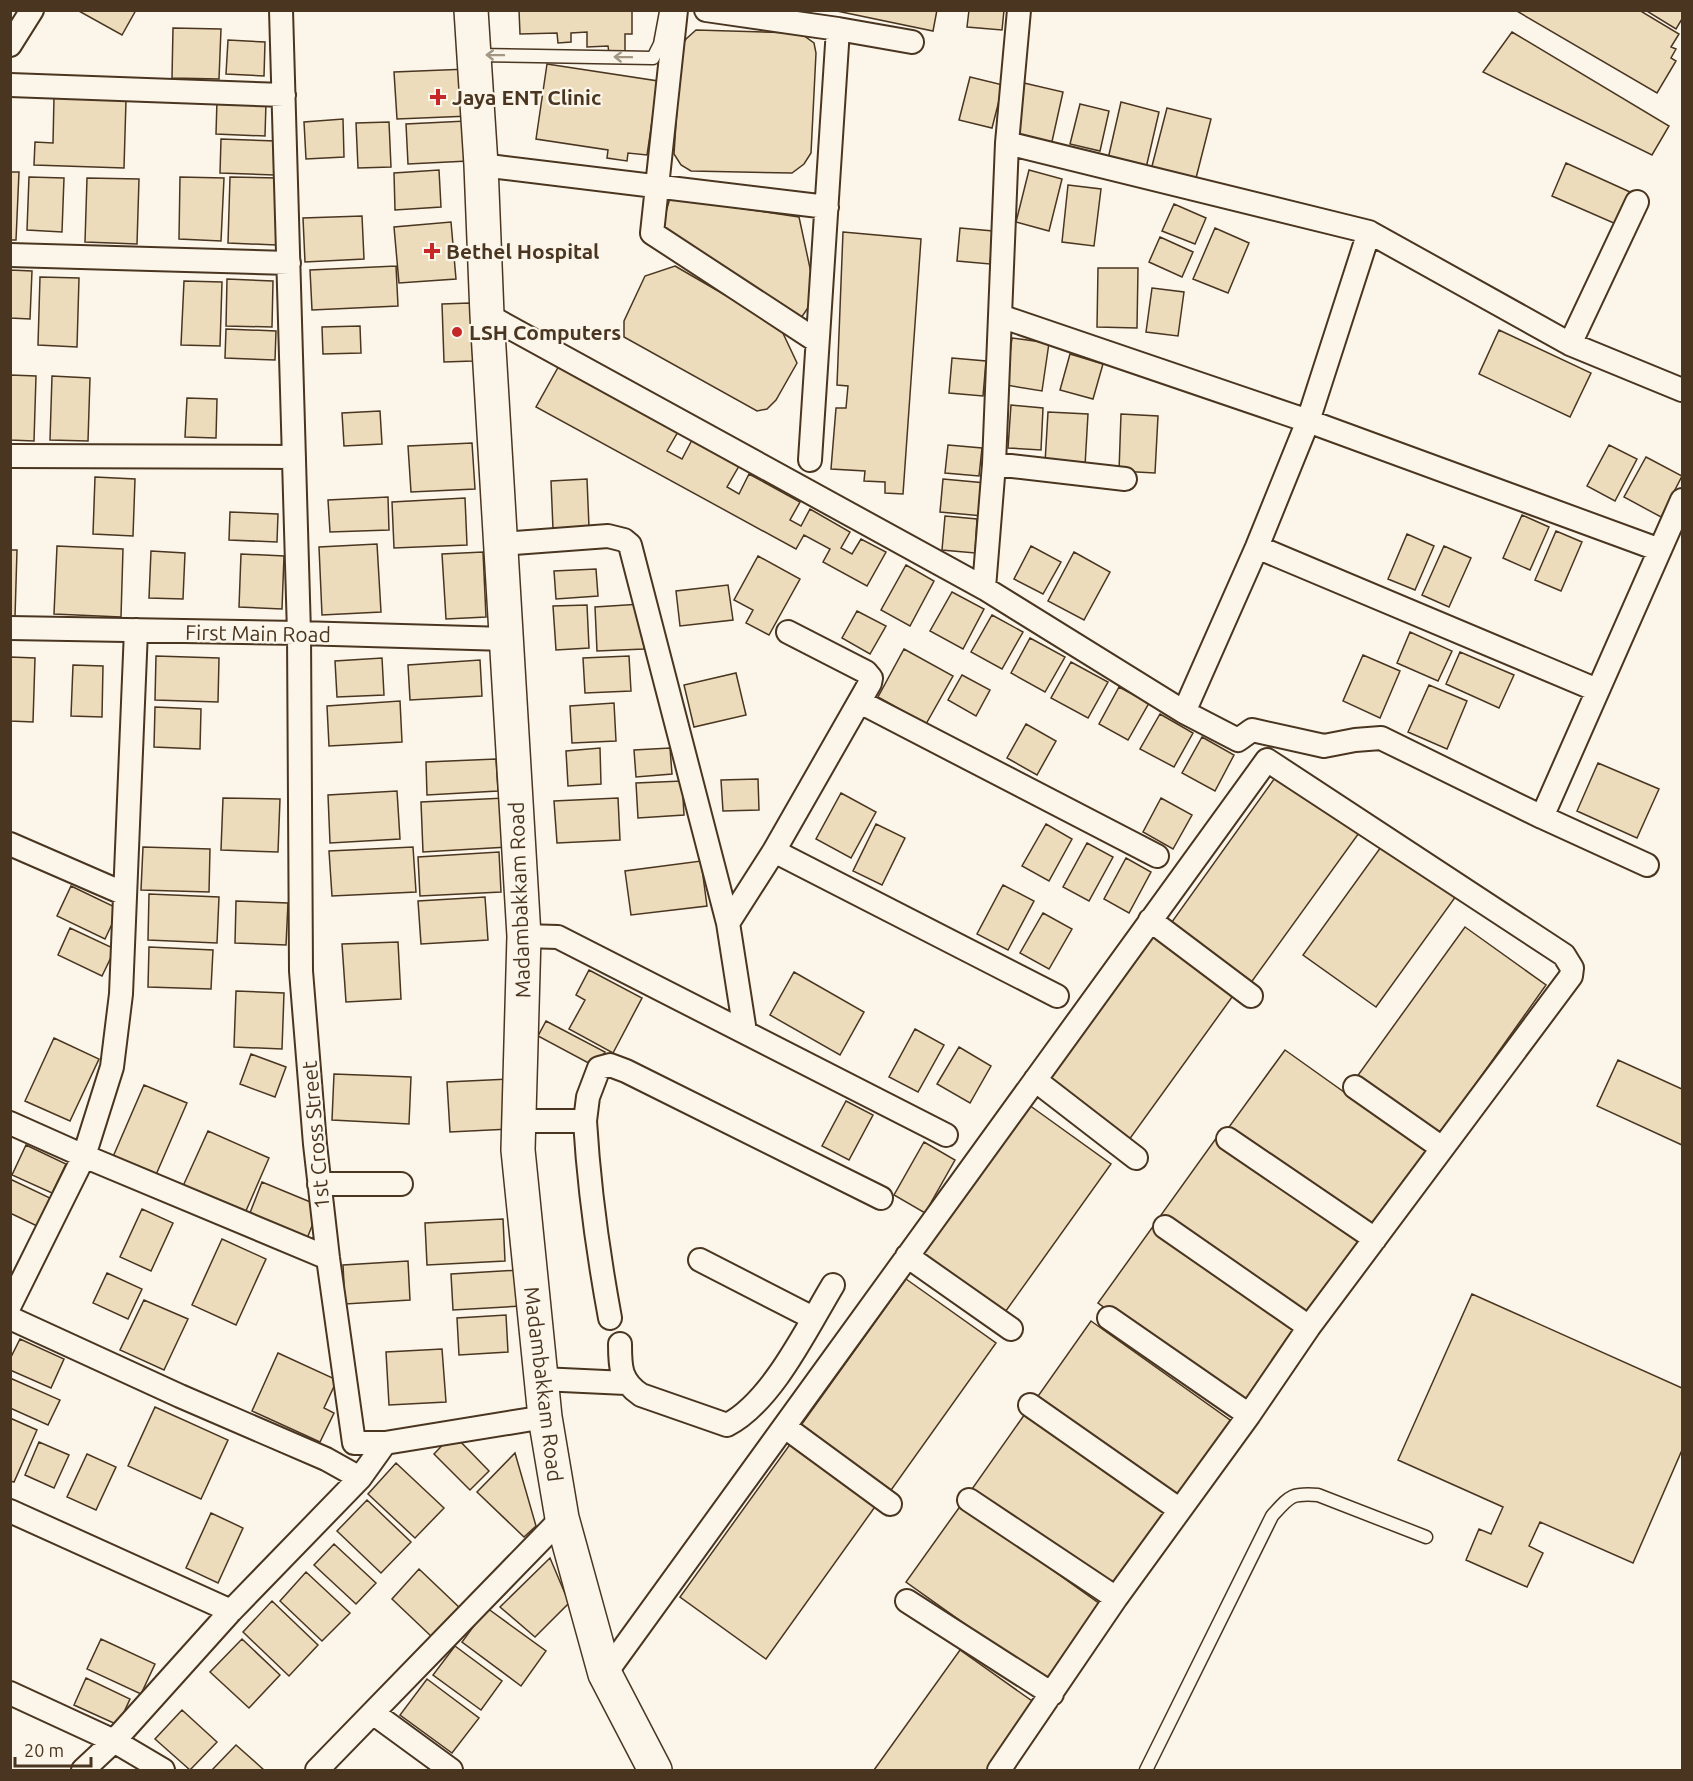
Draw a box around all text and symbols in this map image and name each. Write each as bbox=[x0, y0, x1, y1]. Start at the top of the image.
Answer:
one-way arrow bbox=[486, 50, 506, 61]
one-way arrow bbox=[613, 51, 633, 63]
place label: Jaya ENT Clinic bbox=[452, 85, 601, 109]
marker: Jaya ENT Clinic bbox=[429, 88, 447, 106]
place label: Bethel Hospital bbox=[446, 239, 599, 263]
marker: Bethel Hospital bbox=[423, 242, 441, 260]
place label: LSH Computers bbox=[469, 320, 621, 344]
marker: LSH Computers bbox=[450, 325, 464, 339]
street label: First Main Road bbox=[185, 620, 331, 646]
street label: Madambakkam Road bbox=[504, 801, 534, 999]
street label: 1st Cross Street bbox=[297, 1060, 333, 1210]
street label: Madambakkam Road bbox=[520, 1285, 568, 1483]
scale bar bbox=[15, 1730, 92, 1768]
text: 20 m bbox=[24, 1740, 64, 1760]

